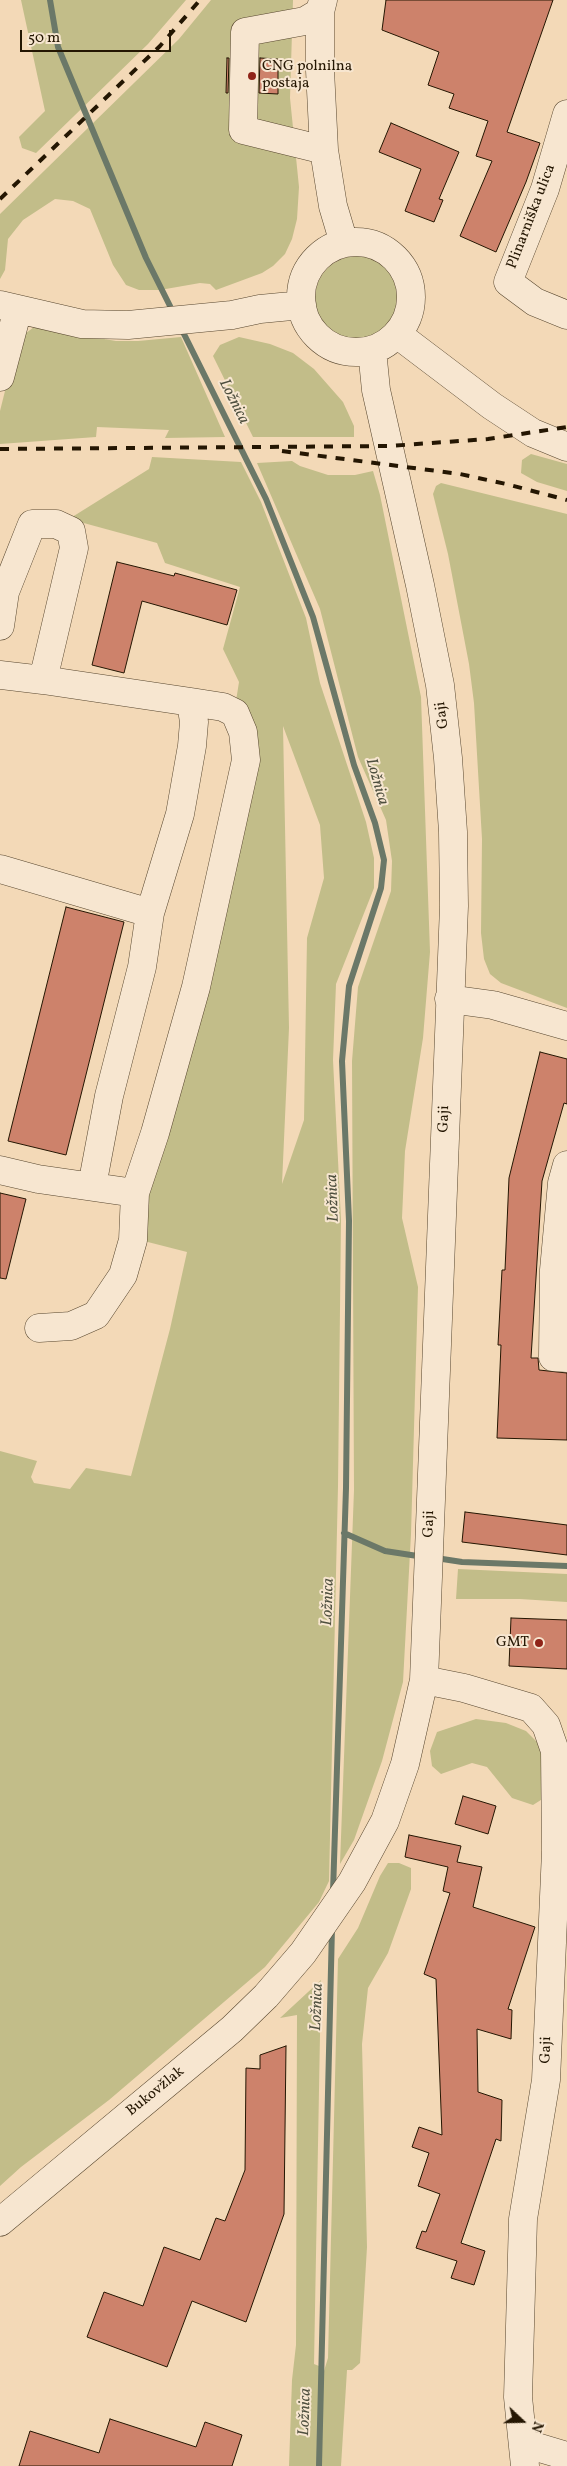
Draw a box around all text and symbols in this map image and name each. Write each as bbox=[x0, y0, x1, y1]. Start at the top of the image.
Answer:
scale bar bbox=[22, 20, 174, 52]
text: 50 m bbox=[28, 28, 60, 49]
place label: CNG polnilna postaja bbox=[262, 58, 352, 93]
marker: CNG polnilna postaja bbox=[246, 70, 258, 82]
street label: Plinarniška ulica bbox=[504, 162, 560, 272]
water label: Ložnica bbox=[214, 376, 252, 428]
street label: Gaji bbox=[432, 700, 454, 730]
water label: Ložnica bbox=[360, 756, 392, 808]
street label: Gaji bbox=[436, 1105, 454, 1133]
water label: Ložnica bbox=[324, 1174, 344, 1222]
street label: Gaji bbox=[421, 1510, 439, 1538]
water label: Ložnica bbox=[319, 1578, 339, 1626]
place label: GMT bbox=[496, 1634, 529, 1652]
marker: GMT bbox=[533, 1637, 545, 1649]
water label: Ložnica bbox=[308, 1983, 328, 2031]
street label: Gaji bbox=[538, 2036, 556, 2064]
street label: Bukovžlak bbox=[123, 2063, 189, 2121]
water label: Ložnica bbox=[296, 2388, 316, 2436]
north arrow bbox=[497, 2396, 547, 2446]
text: N bbox=[526, 2418, 547, 2435]

